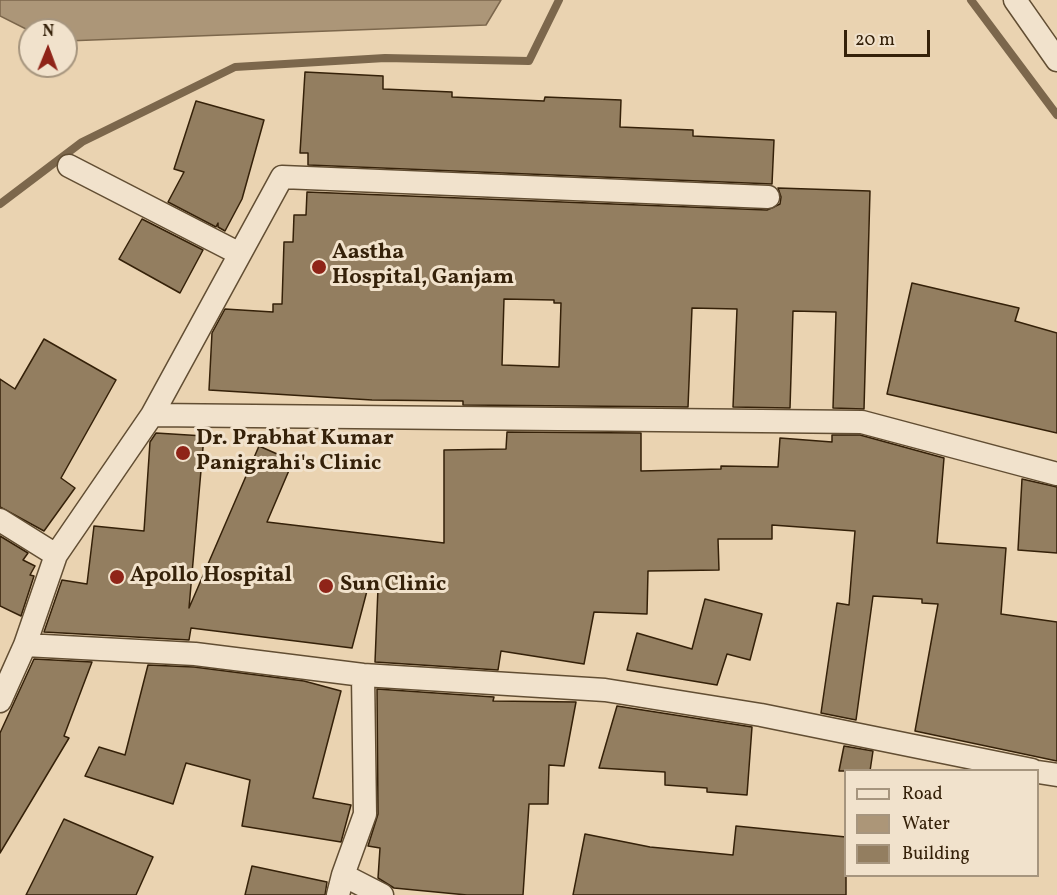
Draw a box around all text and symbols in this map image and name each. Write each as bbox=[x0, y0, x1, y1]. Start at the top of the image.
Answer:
north arrow bbox=[18, 18, 78, 78]
scale bar bbox=[847, 18, 932, 56]
text: N bbox=[42, 21, 54, 43]
text: 20 m bbox=[855, 28, 895, 53]
place label: Aastha Hospital, Ganjam bbox=[332, 241, 514, 292]
marker: Aastha Hospital, Ganjam bbox=[310, 258, 328, 276]
place label: Dr. Prabhat Kumar Panigrahi's Clinic bbox=[196, 427, 394, 478]
marker: Dr. Prabhat Kumar Panigrahi's Clinic bbox=[174, 444, 192, 462]
place label: Apollo Hospital bbox=[130, 564, 292, 590]
marker: Apollo Hospital bbox=[108, 568, 126, 586]
place label: Sun Clinic bbox=[340, 573, 446, 599]
marker: Sun Clinic bbox=[317, 577, 335, 595]
legend bbox=[844, 769, 1039, 877]
text: Road bbox=[902, 782, 943, 807]
text: Water bbox=[902, 812, 950, 837]
text: Building bbox=[902, 842, 970, 867]

